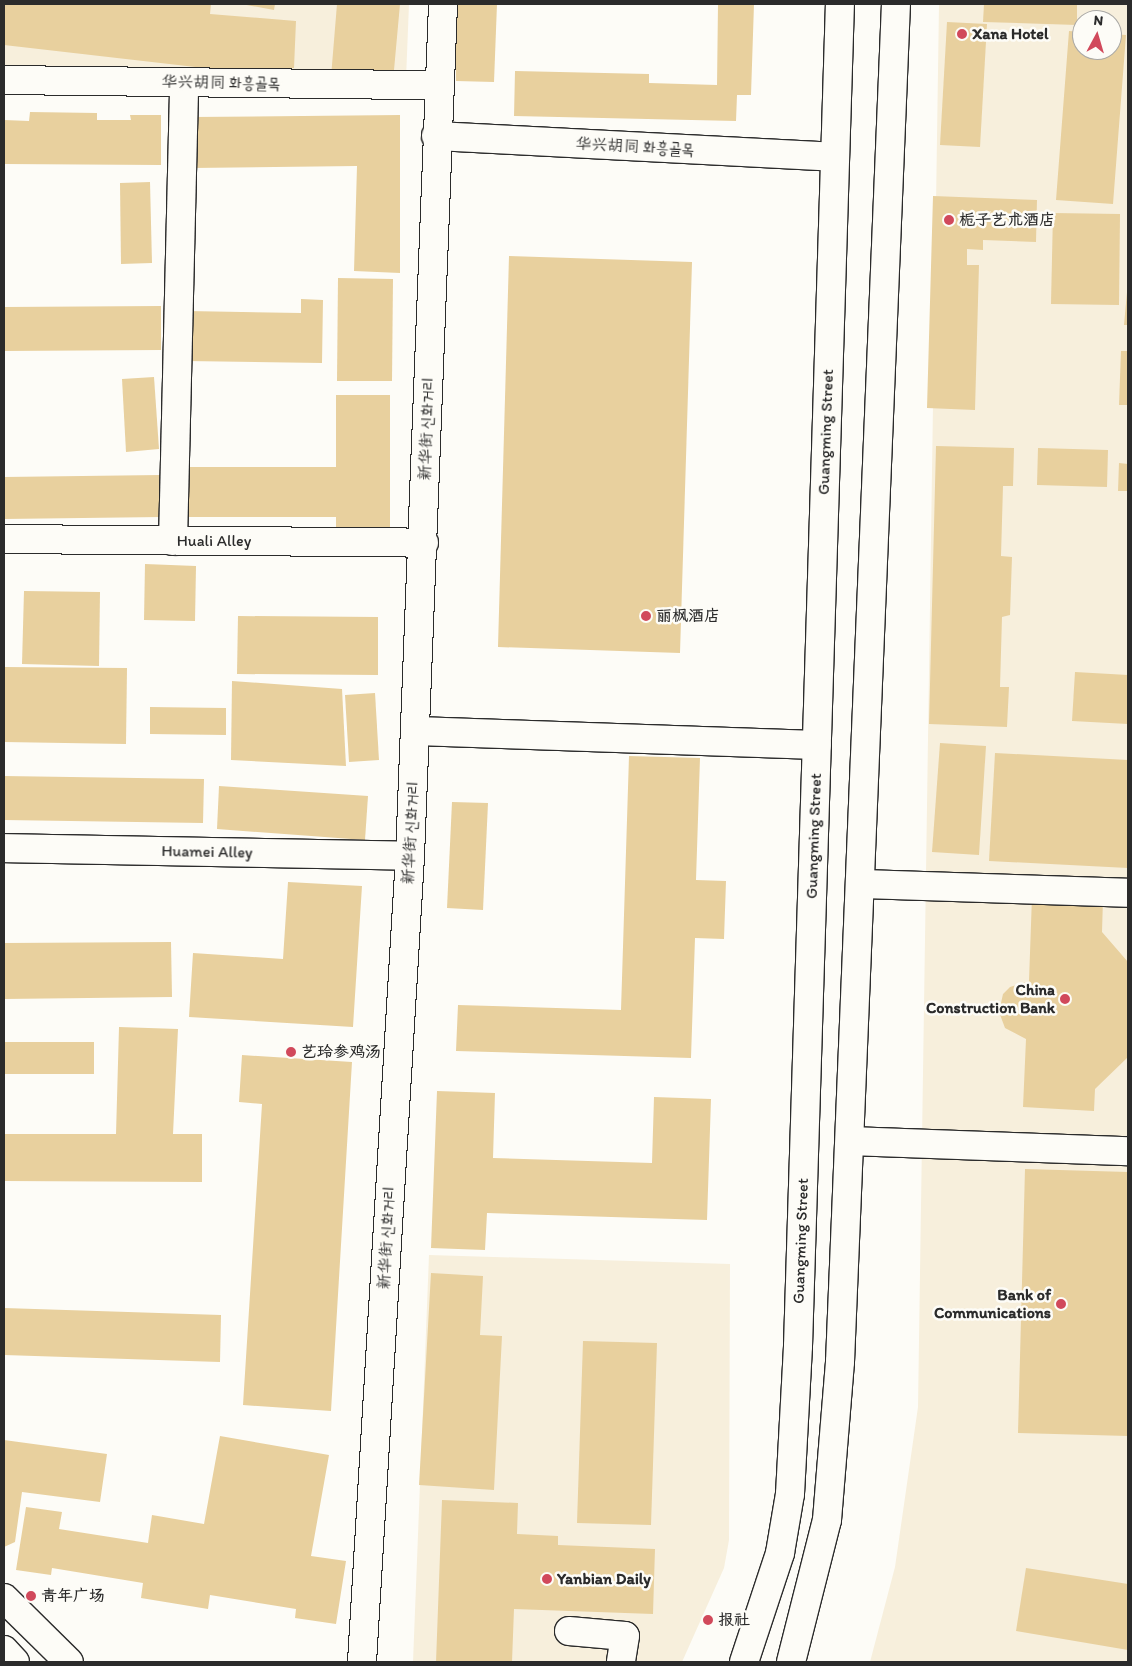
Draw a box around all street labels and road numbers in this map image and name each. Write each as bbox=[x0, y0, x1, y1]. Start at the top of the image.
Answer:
street label: 华兴胡同 화흥골목 bbox=[161, 72, 281, 94]
street label: 华兴胡同 화흥골목 bbox=[575, 134, 695, 160]
street label: Guangming Street bbox=[814, 369, 838, 495]
street label: 新华街 신화거리 bbox=[416, 377, 438, 481]
street label: Huali Alley bbox=[177, 531, 251, 551]
street label: Guangming Street bbox=[802, 773, 826, 899]
street label: 新华街 신화거리 bbox=[399, 781, 423, 885]
street label: Huamei Alley bbox=[161, 842, 253, 862]
street label: Guangming Street bbox=[789, 1178, 813, 1304]
street label: 新华街 신화거리 bbox=[375, 1186, 399, 1290]

